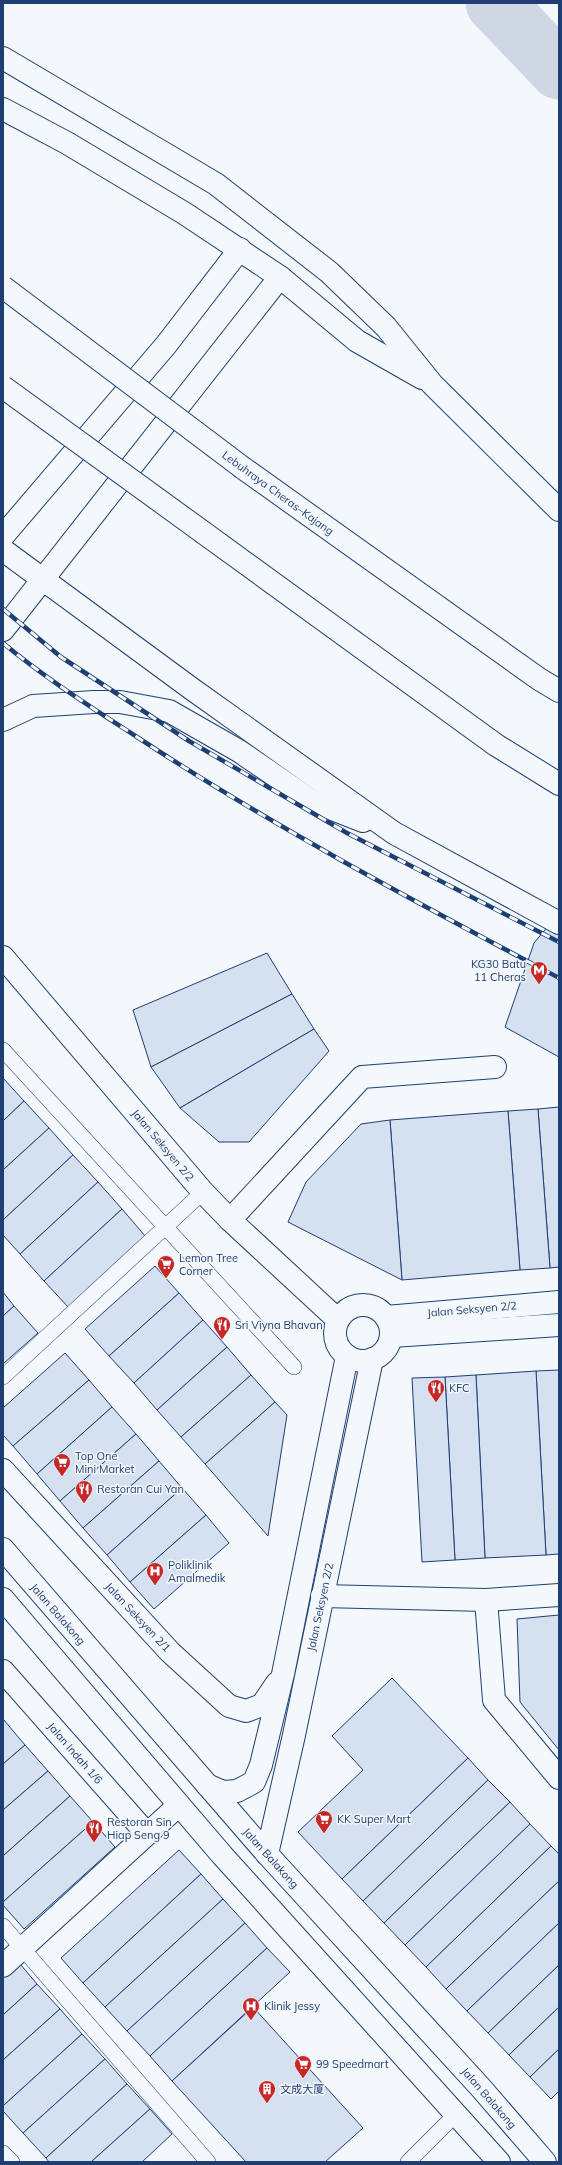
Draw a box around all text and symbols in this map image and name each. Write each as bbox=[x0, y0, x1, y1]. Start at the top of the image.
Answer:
street label: Lebuhraya Cheras–Kajang bbox=[220, 448, 336, 538]
place label: KG30 Batu 11 Cheras bbox=[471, 957, 526, 984]
metro station icon: KG30 Batu 11 Cheras bbox=[529, 960, 549, 985]
street label: Jalan Seksyen 2/2 bbox=[129, 1106, 198, 1184]
place label: Lemon Tree Corner bbox=[179, 1251, 238, 1278]
supermarket icon: Lemon Tree Corner bbox=[156, 1254, 176, 1279]
street label: Jalan Seksyen 2/2 bbox=[427, 1298, 518, 1320]
restaurant icon: Sri Viyna Bhavan bbox=[212, 1315, 232, 1340]
place label: Sri Viyna Bhavan bbox=[235, 1318, 323, 1332]
restaurant icon: KFC bbox=[426, 1378, 446, 1403]
place label: KFC bbox=[449, 1381, 470, 1395]
place label: Top One Mini Market bbox=[75, 1449, 135, 1476]
supermarket icon: Top One Mini Market bbox=[52, 1452, 72, 1477]
restaurant icon: Restoran Cui Yan bbox=[74, 1479, 94, 1504]
place label: Restoran Cui Yan bbox=[97, 1482, 184, 1496]
place label: Poliklinik Amalmedik bbox=[168, 1558, 226, 1585]
hospital icon: Poliklinik Amalmedik bbox=[145, 1561, 165, 1586]
street label: Jalan Seksyen 2/2 bbox=[304, 1561, 336, 1652]
street label: Jalan Seksyen 2/1 bbox=[102, 1579, 174, 1655]
street label: Jalan Balakong bbox=[27, 1580, 89, 1648]
street label: Jalan Indah 1/6 bbox=[44, 1719, 106, 1787]
supermarket icon: KK Super Mart bbox=[314, 1809, 334, 1834]
place label: KK Super Mart bbox=[337, 1812, 411, 1826]
place label: Restoran Sin Hiap Seng 9 bbox=[107, 1815, 172, 1842]
restaurant icon: Restoran Sin Hiap Seng 9 bbox=[84, 1818, 104, 1843]
street label: Jalan Balakong bbox=[240, 1825, 302, 1891]
hospital icon: Klinik Jessy bbox=[241, 1996, 261, 2021]
place label: Klinik Jessy bbox=[264, 1999, 320, 2013]
supermarket icon: 99 Speedmart bbox=[293, 2054, 313, 2079]
place label: 99 Speedmart bbox=[316, 2057, 389, 2071]
street label: Jalan Balakong bbox=[458, 2064, 520, 2132]
building icon: 文成大厦 bbox=[257, 2079, 277, 2104]
place label: 文成大厦 bbox=[280, 2082, 324, 2096]

